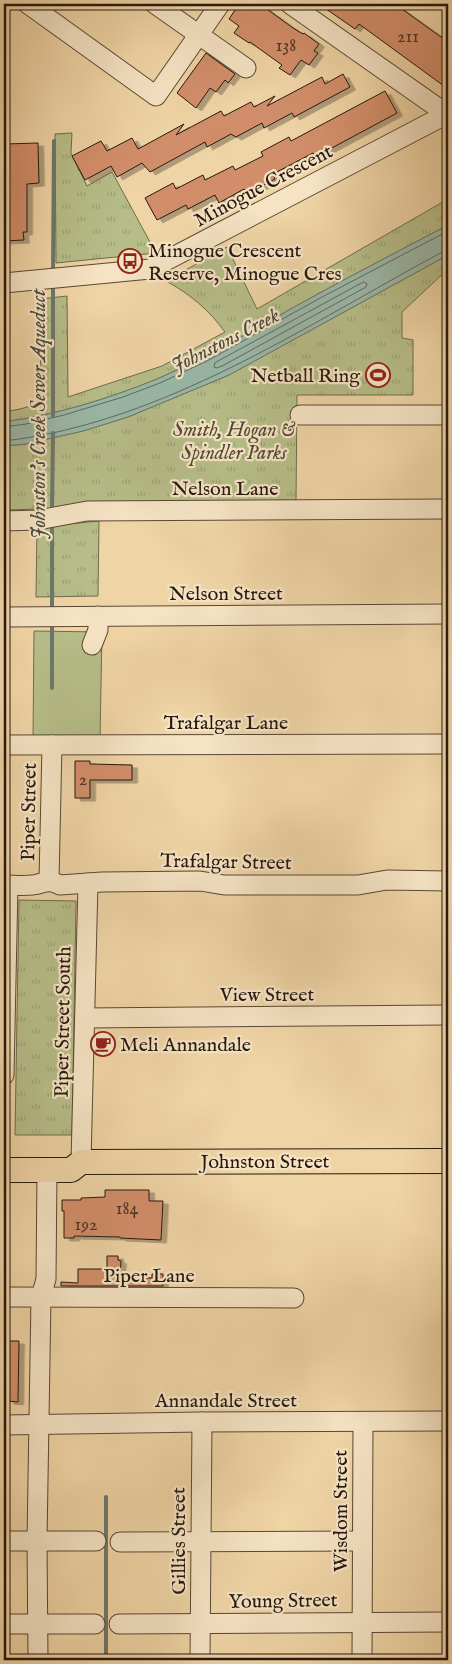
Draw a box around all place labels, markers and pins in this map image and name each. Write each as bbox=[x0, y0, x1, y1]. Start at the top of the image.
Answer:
place label: Minogue Crescent Reserve, Minogue Cres bbox=[148, 239, 342, 287]
bus stop icon: Minogue Crescent Reserve, Minogue Cres bbox=[117, 248, 143, 274]
sports icon: Netball Ring bbox=[365, 362, 391, 388]
place label: Netball Ring bbox=[251, 364, 361, 389]
cafe icon: Meli Annandale bbox=[90, 1031, 116, 1057]
place label: Meli Annandale bbox=[120, 1033, 251, 1058]

